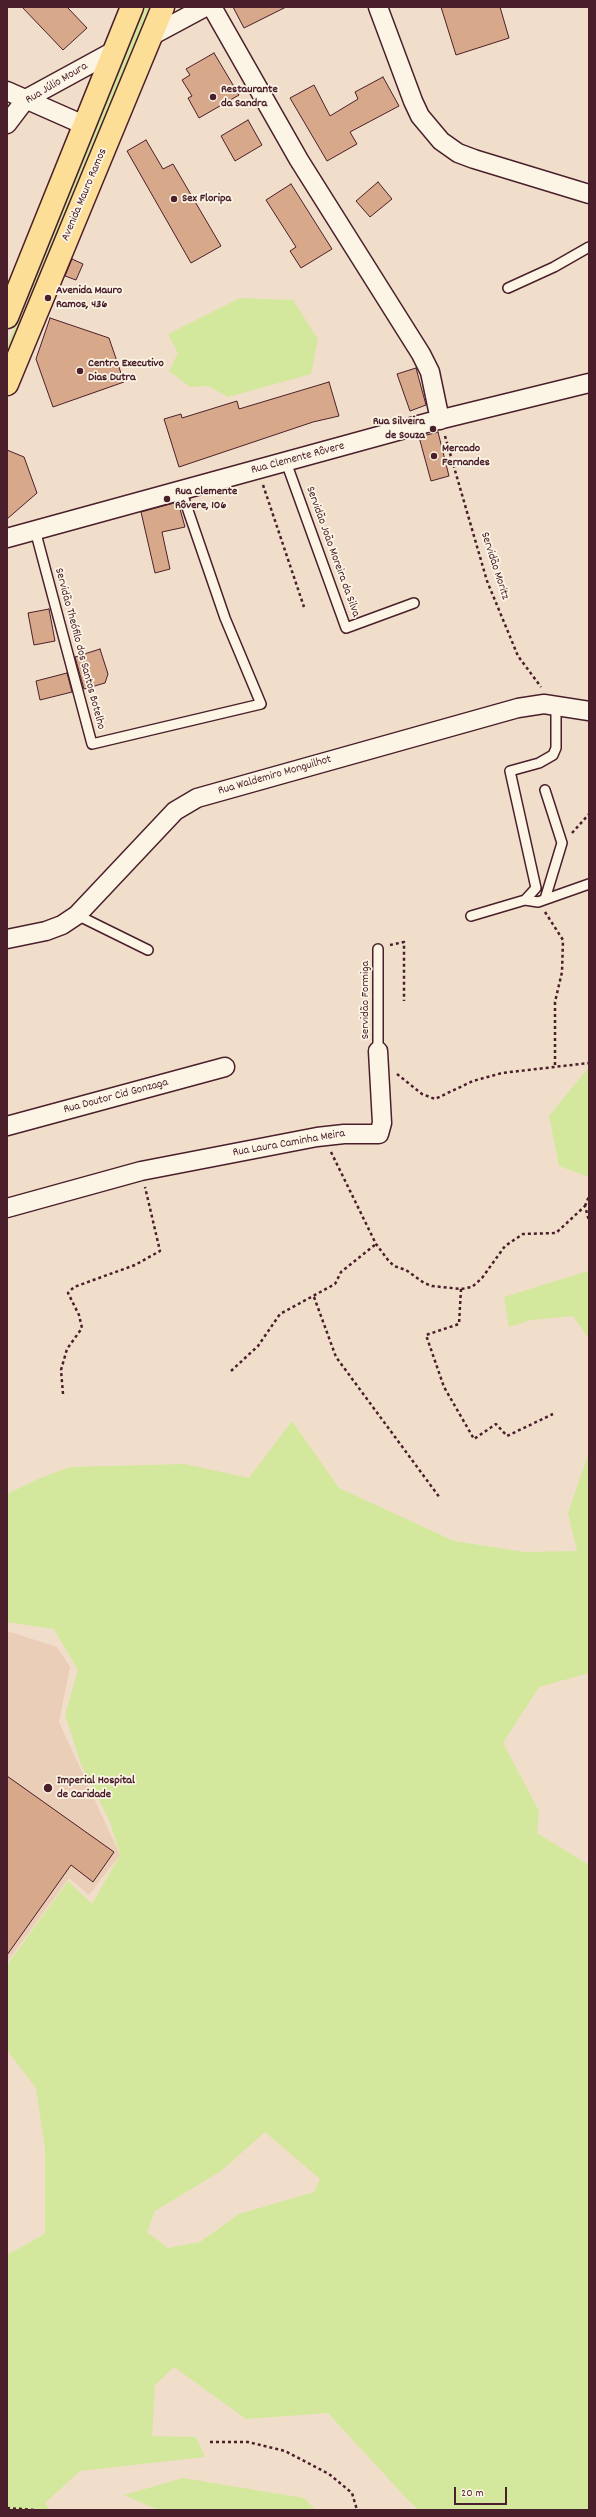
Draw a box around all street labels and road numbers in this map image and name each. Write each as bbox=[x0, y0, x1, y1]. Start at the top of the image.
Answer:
street label: Rua Júlio Moura bbox=[23, 60, 91, 108]
street label: Avenida Mauro Ramos bbox=[59, 147, 111, 243]
street label: Rua Clemente Rôvere bbox=[250, 440, 346, 478]
street label: Servidão João Moreira da Silva bbox=[302, 485, 362, 619]
street label: Servidão Moritz bbox=[476, 531, 512, 601]
street label: Servidão Theófilo dos Santos Botelho bbox=[50, 567, 108, 731]
street label: Rua Waldemiro Monguilhot bbox=[217, 753, 333, 799]
street label: Servidão Formiga bbox=[359, 961, 373, 1039]
street label: Rua Doutor Cid Gonzaga bbox=[62, 1076, 170, 1118]
street label: Rua Laura Caminha Meira bbox=[232, 1127, 346, 1161]

